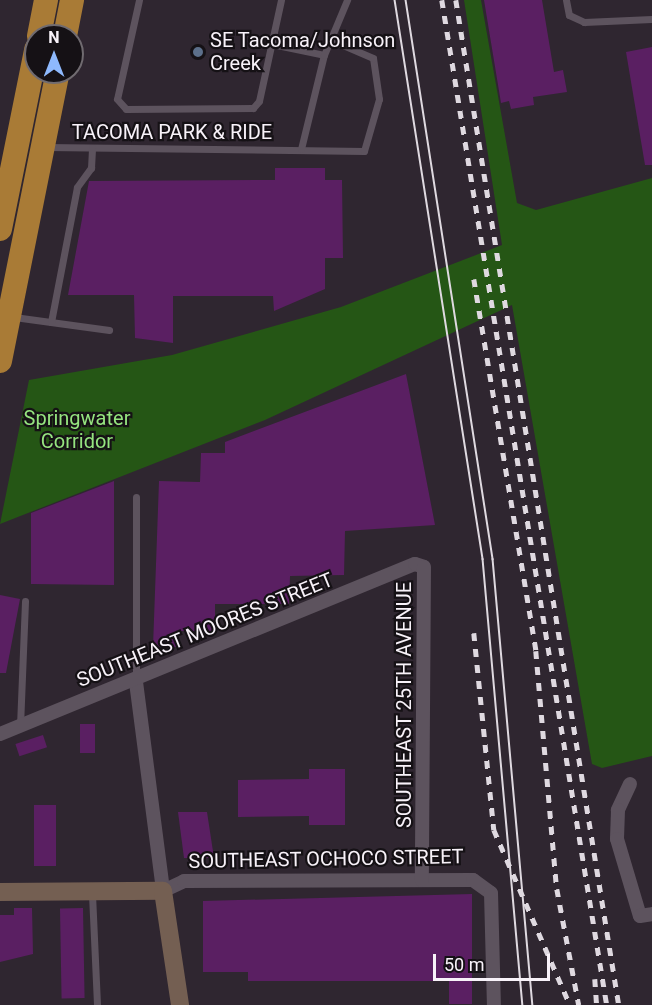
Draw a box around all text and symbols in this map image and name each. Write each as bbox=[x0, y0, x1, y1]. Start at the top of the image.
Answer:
north arrow bbox=[24, 24, 84, 84]
text: N bbox=[48, 28, 60, 47]
place label: SE Tacoma/Johnson Creek bbox=[210, 28, 396, 75]
marker: SE Tacoma/Johnson Creek bbox=[191, 45, 205, 59]
street label: TACOMA PARK & RIDE bbox=[72, 120, 272, 144]
park label: Springwater Corridor bbox=[24, 407, 130, 454]
street label: SOUTHEAST MOORES STREET bbox=[73, 567, 337, 693]
street label: SOUTHEAST 25TH AVENUE bbox=[392, 582, 416, 828]
street label: SOUTHEAST OCHOCO STREET bbox=[188, 845, 464, 873]
scale bar bbox=[436, 942, 553, 980]
text: 50 m bbox=[444, 954, 484, 975]

